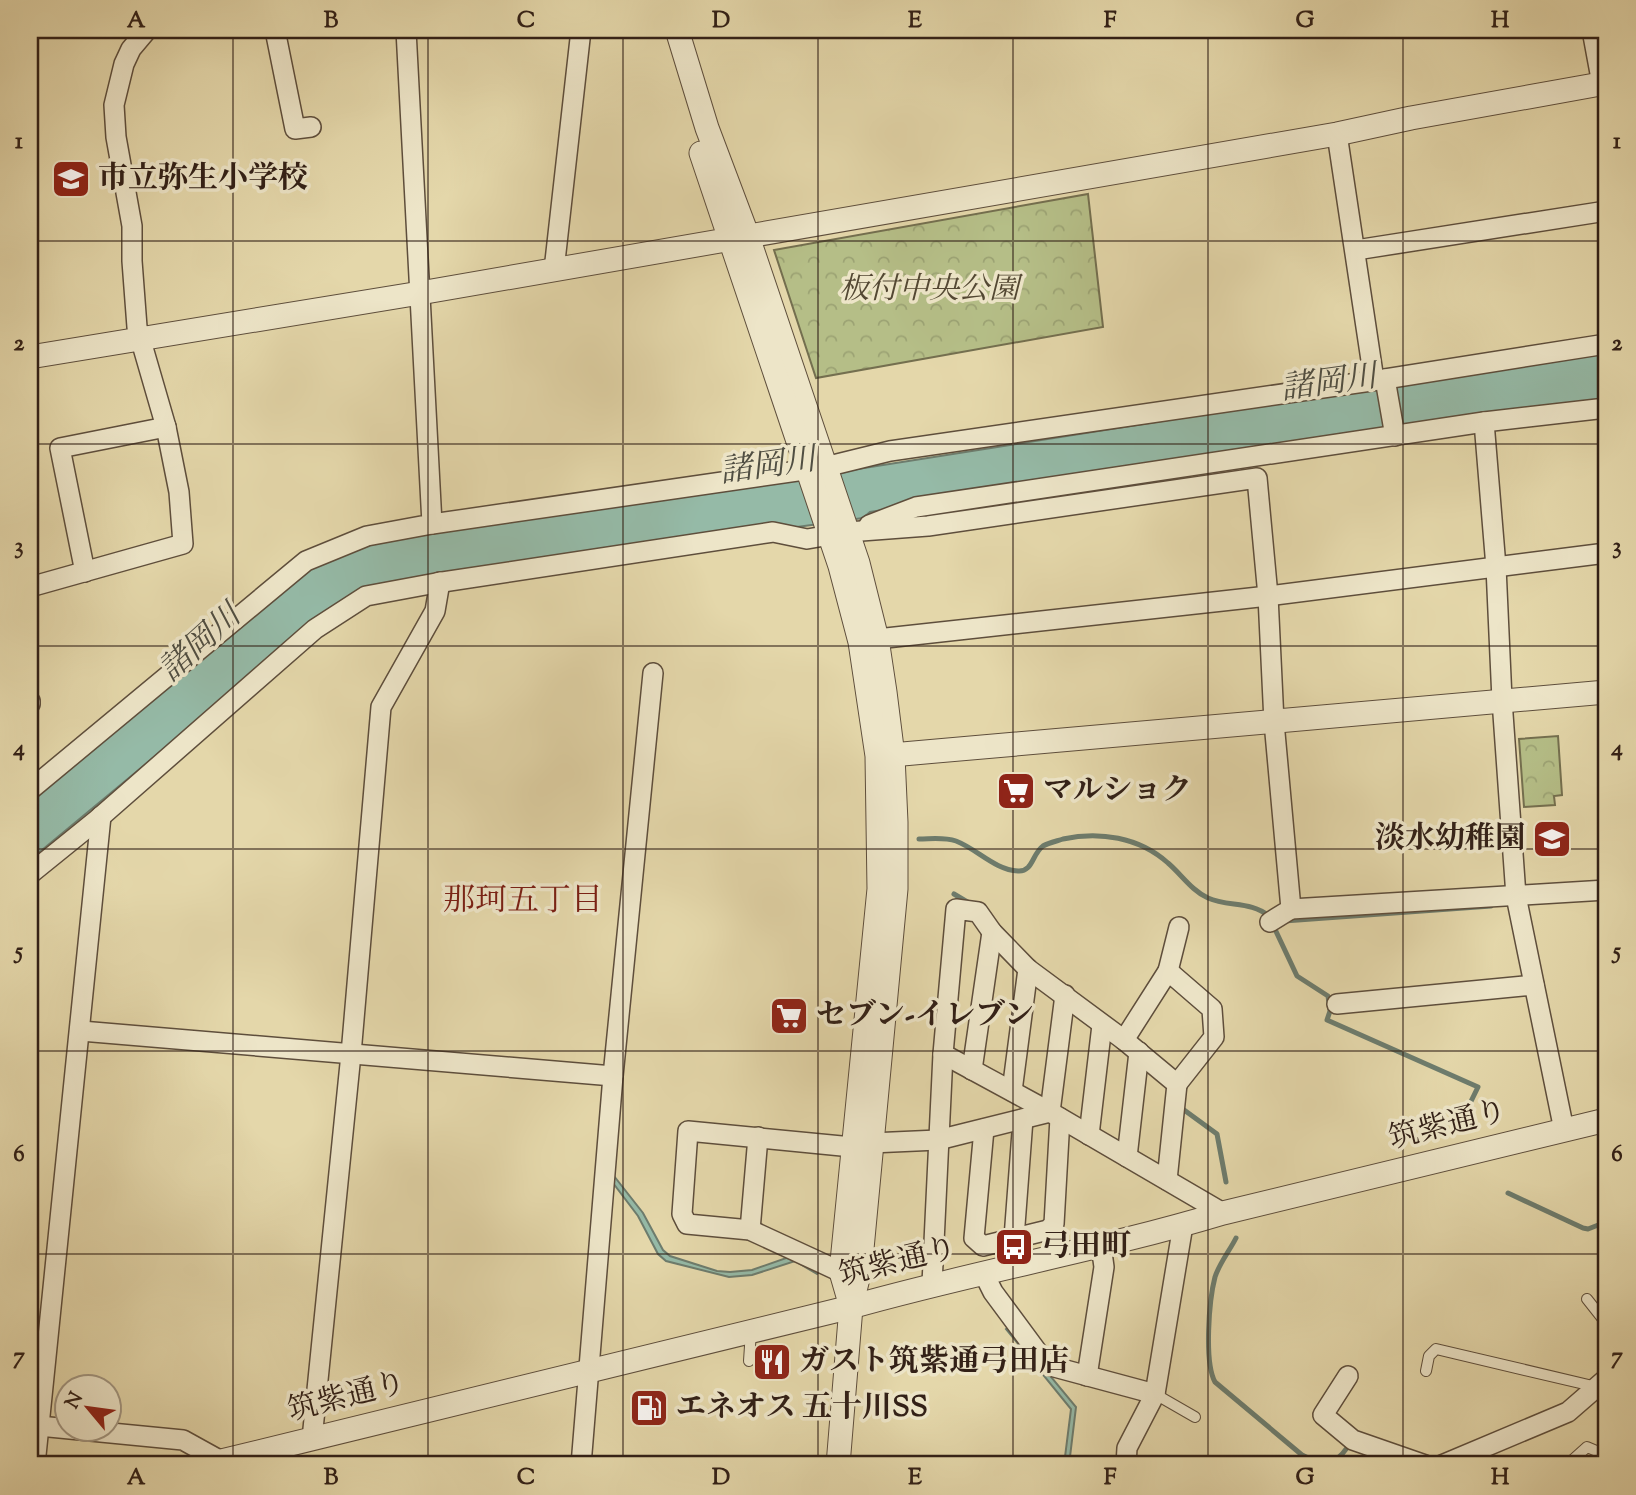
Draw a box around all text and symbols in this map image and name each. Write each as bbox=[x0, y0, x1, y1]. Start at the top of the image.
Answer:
text: A bbox=[127, 5, 146, 38]
text: B bbox=[324, 5, 339, 38]
text: C bbox=[517, 5, 535, 38]
text: D bbox=[712, 5, 730, 38]
text: E bbox=[908, 5, 922, 38]
text: F bbox=[1104, 5, 1117, 38]
text: G bbox=[1296, 5, 1315, 38]
text: H bbox=[1491, 5, 1510, 38]
text: 1 bbox=[15, 126, 23, 159]
text: 1 bbox=[1613, 126, 1621, 159]
school or university icon: 市立弥生小学校 bbox=[50, 158, 92, 200]
place label: 市立弥生小学校 bbox=[98, 158, 308, 201]
park label: 板付中央公園 bbox=[839, 269, 1024, 312]
text: 2 bbox=[14, 328, 25, 361]
text: 2 bbox=[1612, 328, 1623, 361]
water label: 諸岡川 bbox=[1278, 354, 1383, 413]
water label: 諸岡川 bbox=[717, 437, 822, 496]
text: 3 bbox=[14, 531, 24, 564]
text: 3 bbox=[1612, 531, 1622, 564]
water label: 諸岡川 bbox=[150, 593, 254, 693]
text: 4 bbox=[12, 733, 25, 766]
text: 4 bbox=[1610, 733, 1623, 766]
supermarket icon: マルショク bbox=[995, 770, 1037, 812]
place label: マルショク bbox=[1043, 770, 1192, 813]
place label: 淡水幼稚園 bbox=[1375, 818, 1525, 861]
school or university icon: 淡水幼稚園 bbox=[1531, 818, 1573, 860]
district label: 那珂五丁目 bbox=[443, 879, 603, 925]
text: 5 bbox=[13, 936, 23, 969]
text: 5 bbox=[1611, 936, 1621, 969]
supermarket icon: セブン-イレブン bbox=[768, 995, 810, 1037]
place label: セブン-イレブン bbox=[816, 995, 1034, 1038]
street label: 筑紫通り bbox=[1385, 1091, 1511, 1161]
text: 6 bbox=[13, 1139, 25, 1172]
text: 6 bbox=[1611, 1139, 1623, 1172]
bus stop icon: 弓田町 bbox=[993, 1226, 1035, 1268]
place label: 弓田町 bbox=[1041, 1226, 1131, 1269]
street label: 筑紫通り bbox=[835, 1228, 961, 1298]
text: 7 bbox=[13, 1341, 25, 1374]
restaurant icon: ガスト筑紫通弓田店 bbox=[751, 1341, 793, 1383]
place label: ガスト筑紫通弓田店 bbox=[799, 1341, 1069, 1384]
text: 7 bbox=[1611, 1341, 1623, 1374]
street label: 筑紫通り bbox=[284, 1363, 410, 1433]
north arrow bbox=[52, 1372, 122, 1442]
fuel station icon: エネオス 五十川SS bbox=[628, 1387, 670, 1429]
place label: エネオス 五十川SS bbox=[676, 1387, 928, 1430]
text: N bbox=[60, 1388, 91, 1414]
text: A bbox=[127, 1462, 146, 1495]
text: B bbox=[324, 1462, 339, 1495]
text: C bbox=[517, 1462, 535, 1495]
text: D bbox=[712, 1462, 730, 1495]
text: E bbox=[908, 1462, 922, 1495]
text: F bbox=[1104, 1462, 1117, 1495]
text: G bbox=[1296, 1462, 1315, 1495]
text: H bbox=[1491, 1462, 1510, 1495]

